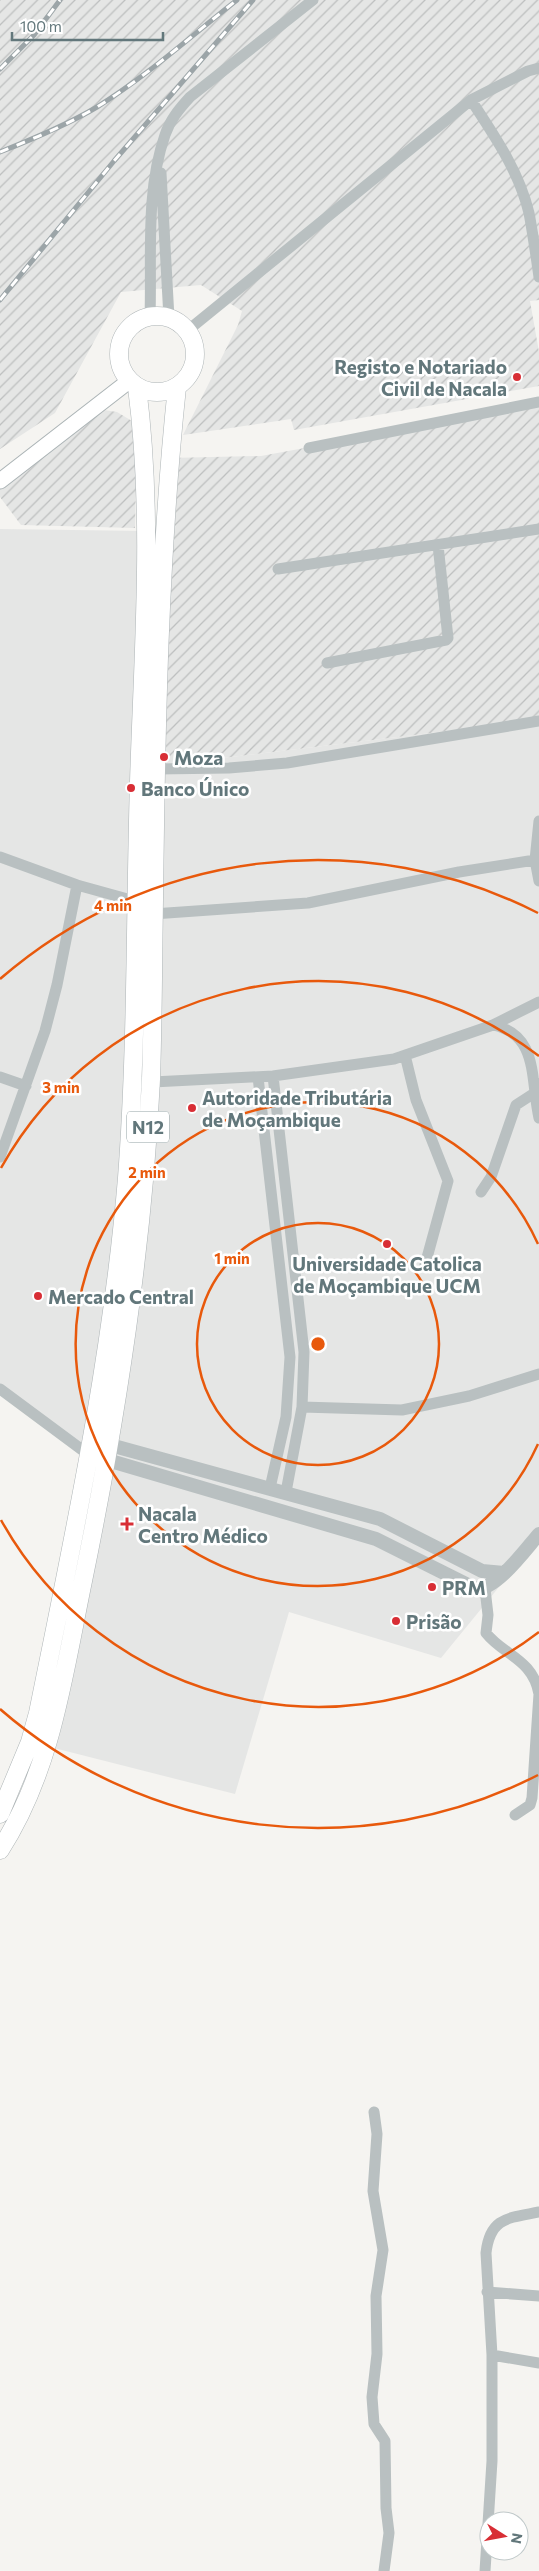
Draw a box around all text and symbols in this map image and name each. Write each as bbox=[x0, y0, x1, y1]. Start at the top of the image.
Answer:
scale bar bbox=[12, 10, 164, 42]
text: 100 m bbox=[20, 17, 62, 35]
place label: Registo e Notariado Civil de Nacala bbox=[334, 355, 507, 400]
marker: Registo e Notariado Civil de Nacala bbox=[511, 371, 523, 383]
place label: Moza bbox=[174, 746, 223, 769]
marker: Moza bbox=[158, 751, 170, 763]
place label: Banco Único bbox=[141, 777, 249, 800]
marker: Banco Único bbox=[125, 782, 137, 794]
text: 4 min bbox=[94, 896, 132, 914]
text: 3 min bbox=[42, 1078, 80, 1096]
place label: Autoridade Tributária de Moçambique bbox=[202, 1086, 392, 1131]
marker: Autoridade Tributária de Moçambique bbox=[186, 1102, 198, 1114]
road number: N12 bbox=[127, 1112, 169, 1142]
text: 2 min bbox=[128, 1163, 166, 1181]
marker: Universidade Catolica de Moçambique UCM bbox=[381, 1238, 393, 1250]
text: 1 min bbox=[214, 1249, 250, 1267]
place label: Universidade Catolica de Moçambique UCM bbox=[292, 1252, 482, 1297]
place label: Mercado Central bbox=[48, 1285, 194, 1308]
marker: Mercado Central bbox=[32, 1290, 44, 1302]
centre of rings bbox=[309, 1335, 327, 1353]
place label: Nacala Centro Médico bbox=[138, 1502, 268, 1547]
marker: Nacala Centro Médico bbox=[120, 1517, 134, 1531]
place label: PRM bbox=[442, 1576, 486, 1599]
marker: PRM bbox=[426, 1581, 438, 1593]
place label: Prisão bbox=[406, 1610, 462, 1633]
marker: Prisão bbox=[390, 1615, 402, 1627]
north arrow bbox=[479, 2511, 529, 2561]
text: N bbox=[508, 2532, 527, 2545]

